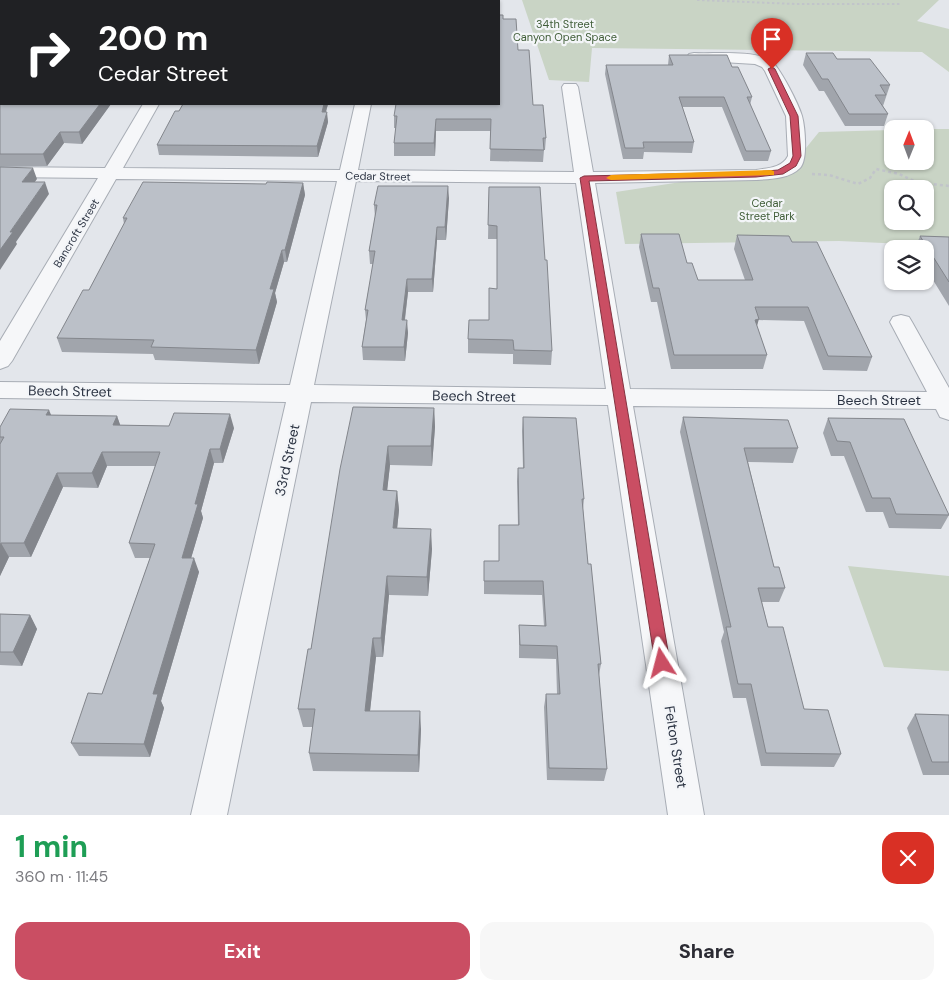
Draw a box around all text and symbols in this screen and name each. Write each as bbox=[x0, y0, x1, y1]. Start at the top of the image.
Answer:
text: 200 m bbox=[98, 15, 209, 61]
park label: 34th Street Canyon Open Space bbox=[513, 17, 617, 44]
pin bbox=[751, 18, 793, 69]
icon: right bbox=[15, 20, 80, 85]
icon: arrive bbox=[758, 25, 786, 53]
text: Cedar Street bbox=[98, 59, 228, 88]
north arrow bbox=[884, 120, 934, 170]
map controls bbox=[884, 120, 934, 290]
street label: Cedar Street bbox=[345, 168, 411, 184]
button: search bbox=[884, 180, 934, 230]
street label: Bancroft Street bbox=[50, 196, 102, 270]
park label: Cedar Street Park bbox=[739, 196, 795, 223]
button: layers bbox=[884, 240, 934, 290]
street label: Beech Street bbox=[28, 381, 112, 401]
street label: Beech Street bbox=[432, 386, 516, 406]
street label: Beech Street bbox=[837, 391, 921, 409]
street label: 33rd Street bbox=[271, 422, 303, 498]
position arrow bbox=[635, 636, 687, 688]
street label: Felton Street bbox=[661, 704, 691, 790]
text: 1 min bbox=[15, 827, 88, 866]
button: close bbox=[882, 832, 934, 884]
text: 360 m · 11:45 bbox=[15, 866, 108, 887]
button: Exit bbox=[15, 922, 470, 980]
button: Share bbox=[480, 922, 934, 980]

